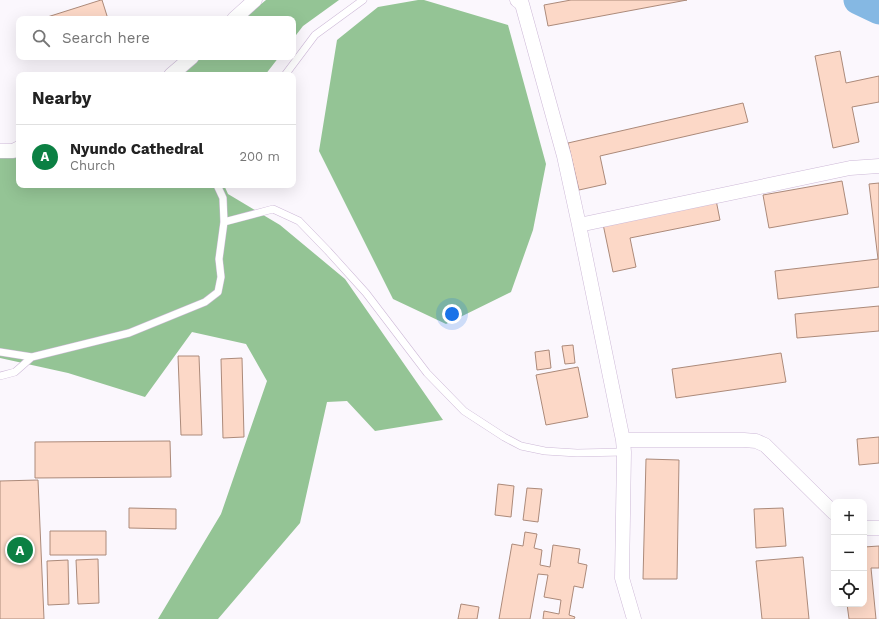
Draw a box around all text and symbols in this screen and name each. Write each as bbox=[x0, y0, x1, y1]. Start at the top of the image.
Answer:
search box bbox=[16, 16, 296, 60]
icon: search bbox=[30, 27, 52, 49]
text: Search here bbox=[62, 29, 150, 47]
text: Nearby bbox=[32, 88, 91, 108]
text: Nyundo Cathedral bbox=[70, 140, 204, 158]
text: A bbox=[41, 149, 49, 164]
text: 200 m bbox=[239, 149, 280, 164]
text: Church bbox=[70, 158, 115, 173]
your location bbox=[442, 304, 462, 324]
map controls bbox=[831, 499, 867, 607]
button: + bbox=[831, 499, 867, 535]
pin: A bbox=[7, 535, 33, 565]
button: − bbox=[831, 535, 867, 571]
button: locate bbox=[831, 571, 867, 607]

